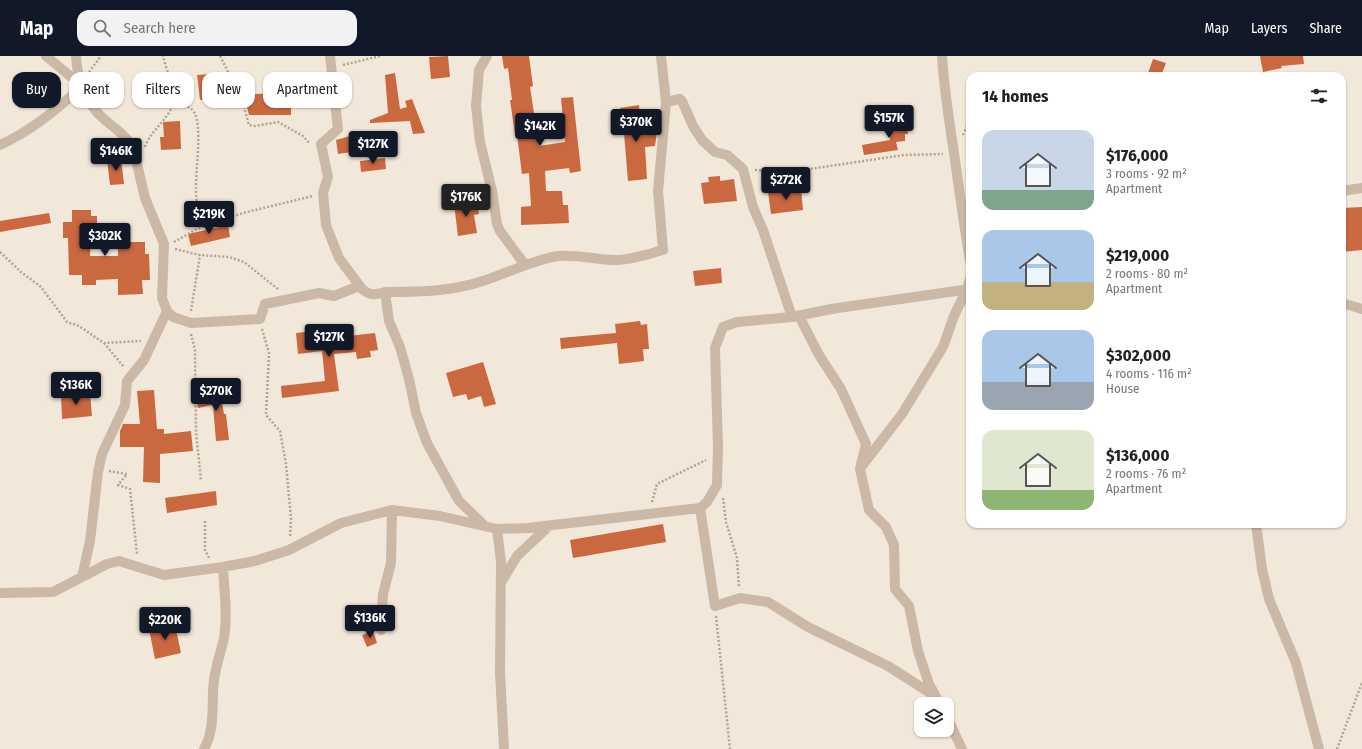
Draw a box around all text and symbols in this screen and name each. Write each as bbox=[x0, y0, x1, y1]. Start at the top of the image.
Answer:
search box bbox=[77, 10, 357, 46]
text: Map bbox=[20, 17, 53, 40]
icon: search bbox=[91, 17, 113, 39]
text: Search here bbox=[123, 19, 196, 37]
text: Map bbox=[1205, 20, 1229, 37]
text: Layers bbox=[1251, 20, 1287, 37]
text: Share bbox=[1309, 20, 1342, 37]
chip: Buy bbox=[12, 72, 61, 108]
chip: Rent bbox=[69, 72, 124, 108]
chip: Filters bbox=[132, 72, 194, 108]
chip: New bbox=[202, 72, 255, 108]
chip: Apartment bbox=[263, 72, 352, 108]
icon: filters bbox=[1308, 85, 1330, 107]
text: 14 homes bbox=[982, 86, 1049, 107]
pin: $157K bbox=[861, 105, 917, 139]
pin: $370K bbox=[608, 109, 664, 143]
text: $157K bbox=[874, 110, 904, 125]
pin: $142K bbox=[512, 113, 568, 147]
text: $370K bbox=[620, 114, 652, 129]
text: $142K bbox=[524, 118, 556, 133]
pin: $127K bbox=[345, 131, 401, 165]
text: $127K bbox=[358, 136, 388, 151]
pin: $146K bbox=[88, 138, 144, 172]
text: $146K bbox=[100, 143, 132, 158]
text: $176,000 bbox=[1106, 145, 1168, 166]
icon: home bbox=[1014, 146, 1062, 194]
text: 3 rooms · 92 m² bbox=[1106, 166, 1187, 181]
pin: $272K bbox=[758, 167, 814, 201]
text: $272K bbox=[770, 172, 802, 187]
text: Apartment bbox=[1106, 181, 1162, 196]
pin: $176K bbox=[438, 184, 494, 218]
text: $176K bbox=[450, 189, 482, 204]
pin: $219K bbox=[181, 201, 237, 235]
text: $219K bbox=[193, 206, 225, 221]
pin: $302K bbox=[77, 223, 133, 257]
text: $302K bbox=[88, 228, 122, 243]
text: $219,000 bbox=[1106, 245, 1169, 266]
icon: home bbox=[1014, 246, 1062, 294]
text: 2 rooms · 80 m² bbox=[1106, 266, 1188, 281]
text: Apartment bbox=[1106, 281, 1162, 296]
pin: $127K bbox=[301, 324, 357, 358]
text: $127K bbox=[314, 329, 344, 344]
text: $302,000 bbox=[1106, 345, 1171, 366]
icon: home bbox=[1014, 346, 1062, 394]
text: 4 rooms · 116 m² bbox=[1106, 366, 1192, 381]
pin: $136K bbox=[48, 372, 104, 406]
text: $136K bbox=[60, 377, 92, 392]
pin: $270K bbox=[188, 378, 244, 412]
text: House bbox=[1106, 381, 1140, 396]
text: $270K bbox=[200, 383, 232, 398]
text: $136,000 bbox=[1106, 445, 1169, 466]
icon: home bbox=[1014, 446, 1062, 494]
text: 2 rooms · 76 m² bbox=[1106, 466, 1186, 481]
text: Apartment bbox=[1106, 481, 1162, 496]
pin: $136K bbox=[342, 605, 398, 639]
pin: $220K bbox=[137, 607, 193, 641]
text: $136K bbox=[354, 610, 386, 625]
text: $220K bbox=[148, 612, 182, 627]
map controls bbox=[914, 697, 954, 737]
button: layers bbox=[914, 697, 954, 737]

